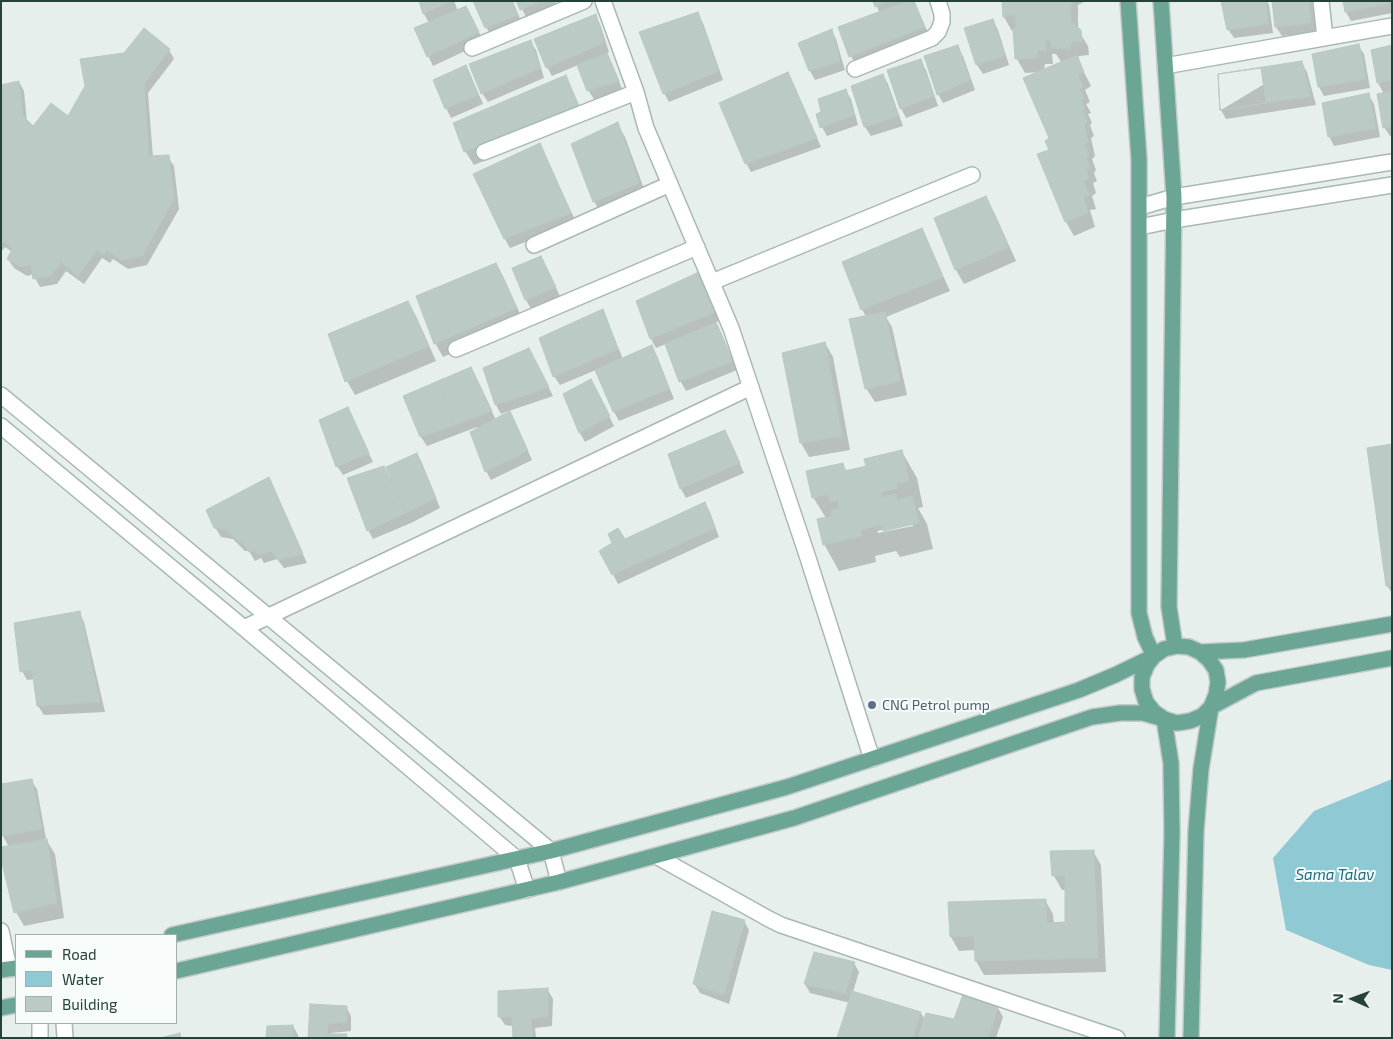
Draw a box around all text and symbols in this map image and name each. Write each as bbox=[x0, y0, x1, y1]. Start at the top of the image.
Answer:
place label: CNG Petrol pump bbox=[882, 697, 990, 713]
marker: CNG Petrol pump bbox=[866, 699, 878, 711]
water label: Sama Talav bbox=[1296, 866, 1374, 884]
legend bbox=[15, 934, 178, 1024]
text: Road bbox=[62, 945, 97, 963]
text: Water bbox=[62, 970, 104, 988]
north arrow bbox=[1328, 974, 1378, 1024]
text: N bbox=[1329, 993, 1346, 1004]
text: Building bbox=[62, 995, 117, 1013]

